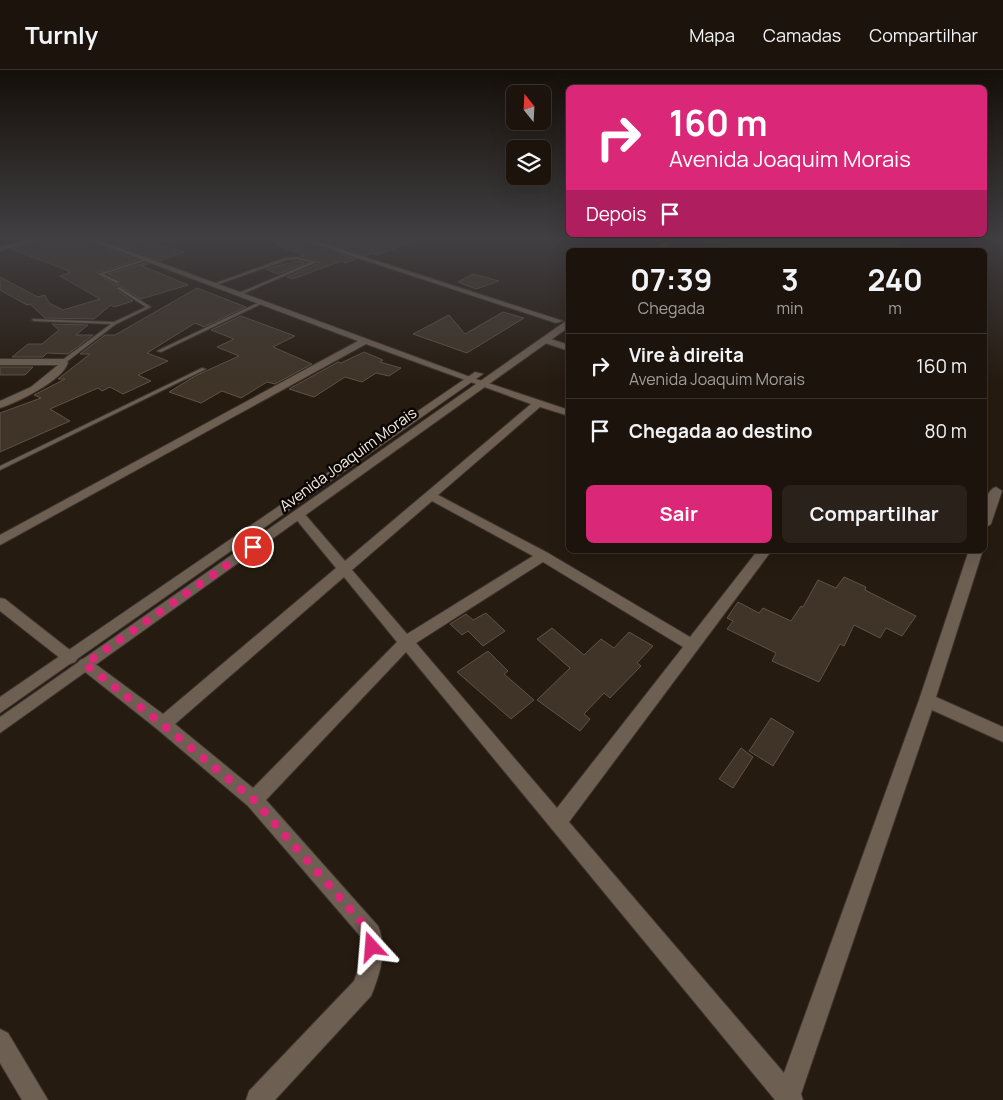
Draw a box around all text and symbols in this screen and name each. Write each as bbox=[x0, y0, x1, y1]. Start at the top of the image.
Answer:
text: Turnly bbox=[25, 18, 98, 51]
text: Mapa bbox=[689, 23, 735, 47]
text: Camadas bbox=[763, 23, 841, 47]
text: Compartilhar bbox=[869, 23, 978, 47]
north arrow bbox=[506, 85, 551, 130]
map controls bbox=[506, 85, 551, 185]
text: 160 m bbox=[669, 99, 768, 147]
icon: right bbox=[586, 105, 651, 170]
button: layers bbox=[506, 140, 551, 185]
text: Avenida Joaquim Morais bbox=[669, 144, 911, 174]
icon: arrive bbox=[656, 200, 684, 228]
text: Depois bbox=[586, 201, 646, 227]
text: 07:39 bbox=[630, 259, 712, 300]
text: 3 bbox=[781, 259, 799, 300]
text: 240 bbox=[868, 259, 923, 300]
text: Chegada bbox=[638, 297, 705, 319]
text: min bbox=[777, 297, 803, 319]
text: m bbox=[888, 297, 902, 319]
text: Vire à direita bbox=[629, 342, 744, 368]
icon: right bbox=[586, 352, 614, 380]
text: 160 m bbox=[916, 353, 967, 379]
text: Avenida Joaquim Morais bbox=[629, 368, 805, 390]
street label: Avenida Joaquim Morais bbox=[275, 402, 421, 516]
icon: arrive bbox=[586, 417, 614, 445]
text: Chegada ao destino bbox=[629, 418, 812, 444]
text: 80 m bbox=[924, 418, 967, 444]
button: Sair bbox=[586, 485, 772, 543]
button: Compartilhar bbox=[782, 485, 967, 543]
pin bbox=[232, 526, 274, 568]
icon: arrive bbox=[239, 533, 267, 561]
position arrow bbox=[345, 920, 397, 972]

